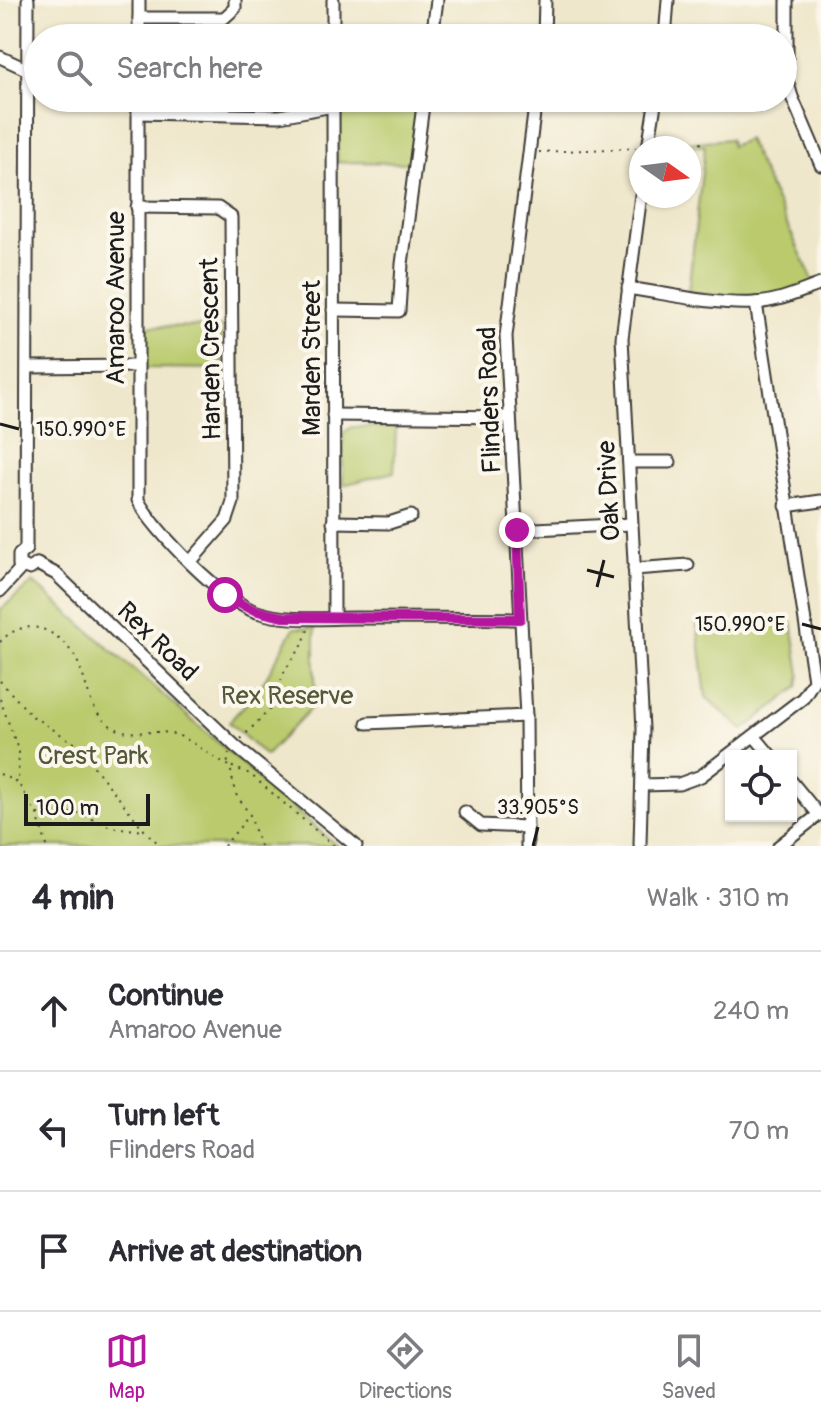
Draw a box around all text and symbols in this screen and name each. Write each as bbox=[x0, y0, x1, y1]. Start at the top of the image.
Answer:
search box bbox=[24, 24, 797, 112]
icon: search bbox=[52, 46, 96, 90]
text: Search here bbox=[116, 50, 263, 87]
north arrow bbox=[629, 136, 701, 208]
street label: Amaroo Avenue bbox=[100, 211, 132, 385]
street label: Harden Crescent bbox=[193, 257, 229, 441]
street label: Marden Street bbox=[296, 280, 328, 436]
street label: Flinders Road bbox=[471, 326, 509, 474]
text: 150.990°E bbox=[36, 417, 126, 442]
street label: Oak Drive bbox=[590, 440, 628, 542]
route end bbox=[499, 512, 535, 548]
route start bbox=[207, 577, 243, 613]
street label: Rex Road bbox=[110, 595, 205, 688]
text: 150.990°E bbox=[695, 612, 785, 637]
park label: Rex Reserve bbox=[221, 680, 353, 712]
park label: Crest Park bbox=[38, 740, 149, 772]
map controls bbox=[725, 750, 797, 822]
button: locate bbox=[725, 750, 797, 822]
scale bar bbox=[24, 790, 150, 826]
text: 100 m bbox=[36, 794, 99, 822]
text: 33.905°S bbox=[497, 795, 579, 820]
text: 4 min bbox=[32, 877, 114, 920]
text: Walk · 310 m bbox=[647, 882, 789, 914]
text: Continue bbox=[108, 977, 223, 1014]
icon: ahead bbox=[32, 989, 76, 1033]
text: 240 m bbox=[713, 995, 789, 1027]
text: Amaroo Avenue bbox=[108, 1014, 282, 1046]
text: Turn left bbox=[108, 1097, 219, 1134]
icon: left bbox=[32, 1109, 76, 1153]
text: 70 m bbox=[729, 1115, 789, 1147]
text: Flinders Road bbox=[108, 1134, 255, 1166]
icon: arrive bbox=[32, 1229, 76, 1273]
text: Arrive at destination bbox=[108, 1233, 362, 1270]
tab: Map bbox=[105, 1329, 149, 1405]
tab: Directions bbox=[359, 1329, 452, 1405]
tab: Saved bbox=[662, 1329, 716, 1405]

